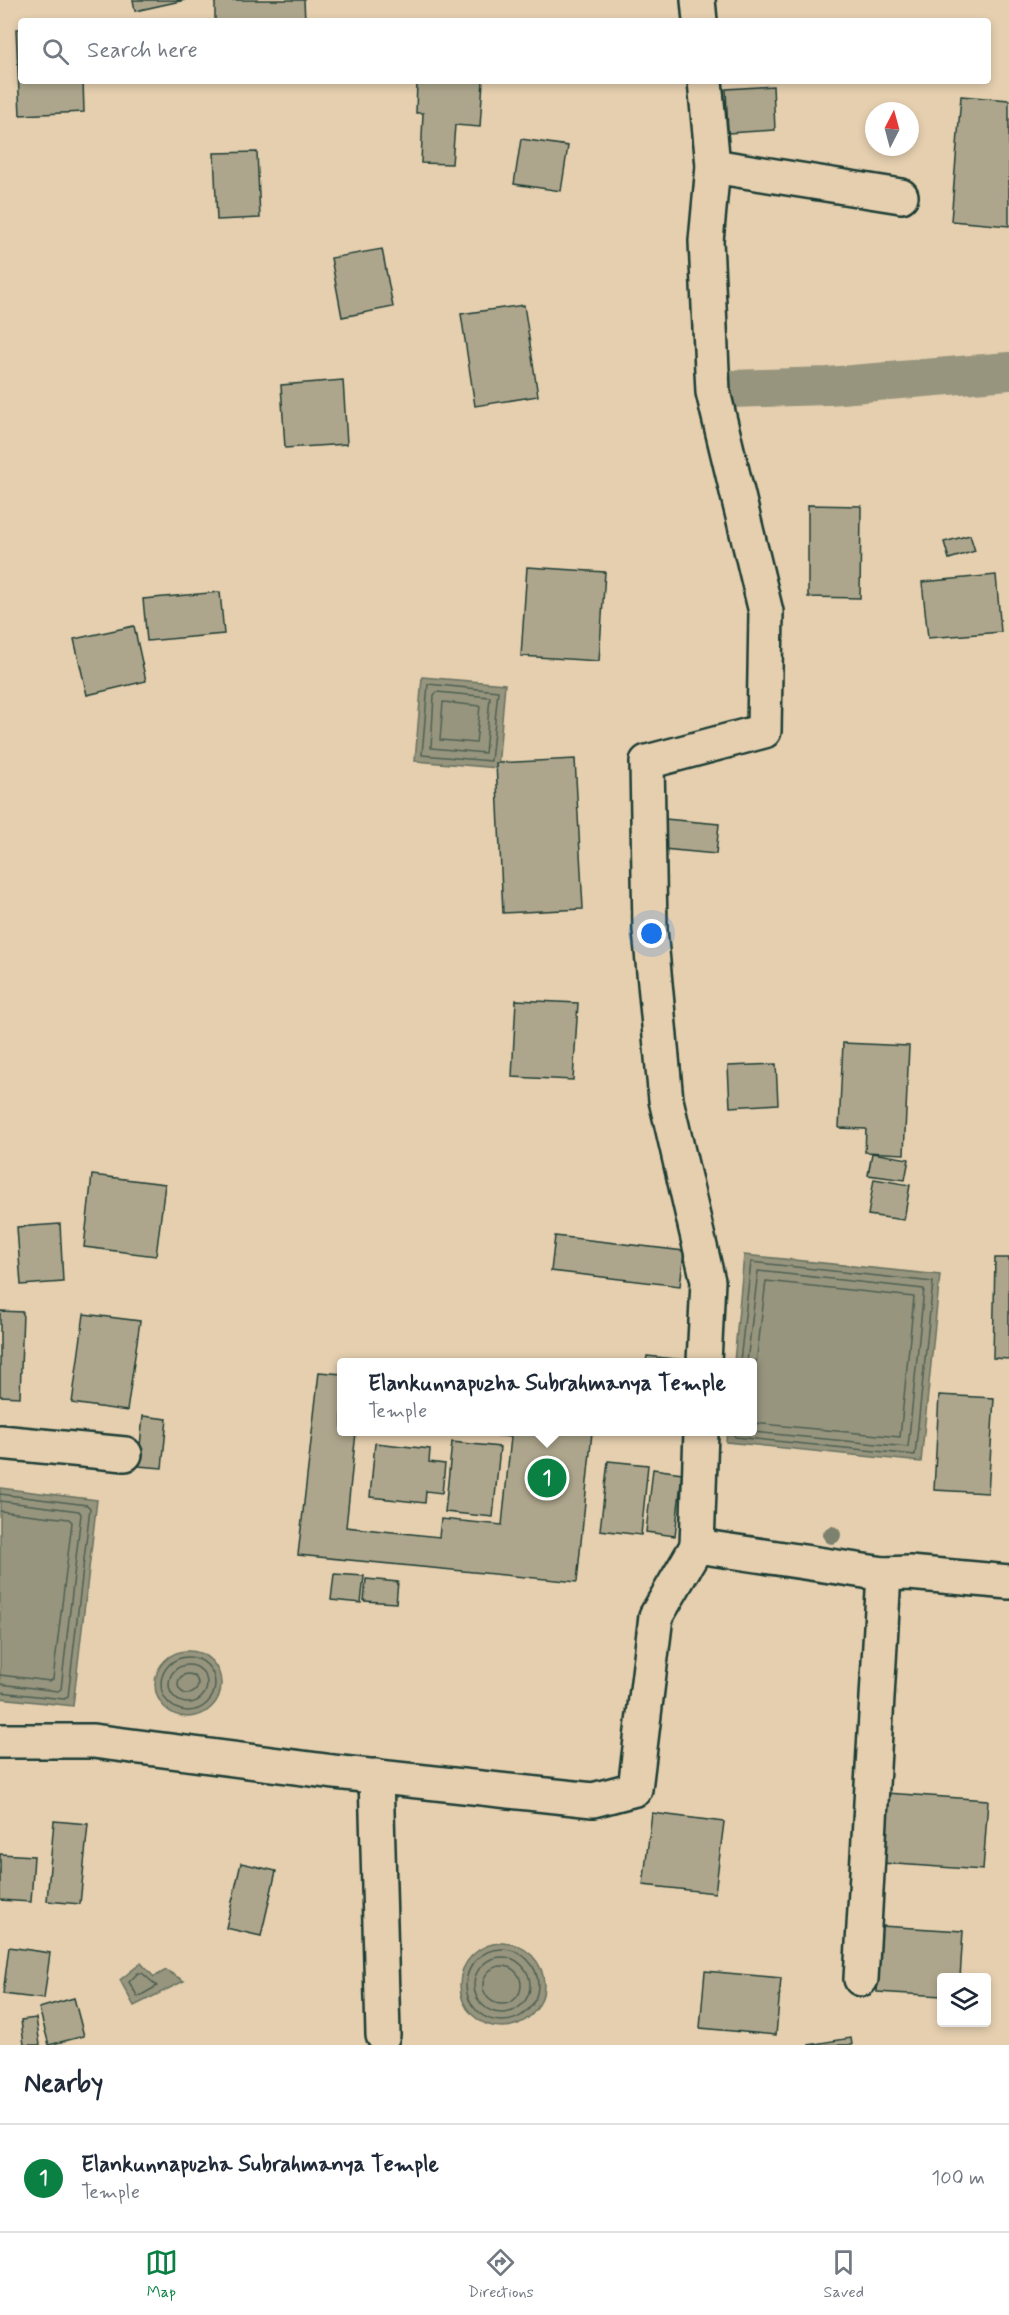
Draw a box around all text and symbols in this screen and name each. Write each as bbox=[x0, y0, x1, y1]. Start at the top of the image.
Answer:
search box bbox=[18, 18, 991, 84]
icon: search bbox=[39, 35, 72, 68]
text: Search here bbox=[87, 37, 198, 65]
north arrow bbox=[865, 102, 919, 156]
your location bbox=[637, 919, 666, 948]
popup bbox=[337, 1358, 757, 1436]
text: Elankunnapuzha Subrahmanya Temple bbox=[368, 1370, 726, 1398]
text: Temple bbox=[368, 1398, 427, 1425]
pin: 1 bbox=[528, 1456, 566, 1500]
map controls bbox=[937, 1973, 991, 2027]
button: layers bbox=[937, 1973, 991, 2027]
text: Nearby bbox=[24, 2067, 103, 2101]
text: Elankunnapuzha Subrahmanya Temple bbox=[81, 2151, 439, 2179]
text: 1 bbox=[39, 2165, 48, 2192]
text: 100 m bbox=[931, 2165, 985, 2192]
text: Temple bbox=[81, 2179, 140, 2206]
tab: Map bbox=[145, 2246, 178, 2303]
tab: Directions bbox=[468, 2246, 534, 2303]
tab: Saved bbox=[824, 2246, 864, 2303]

